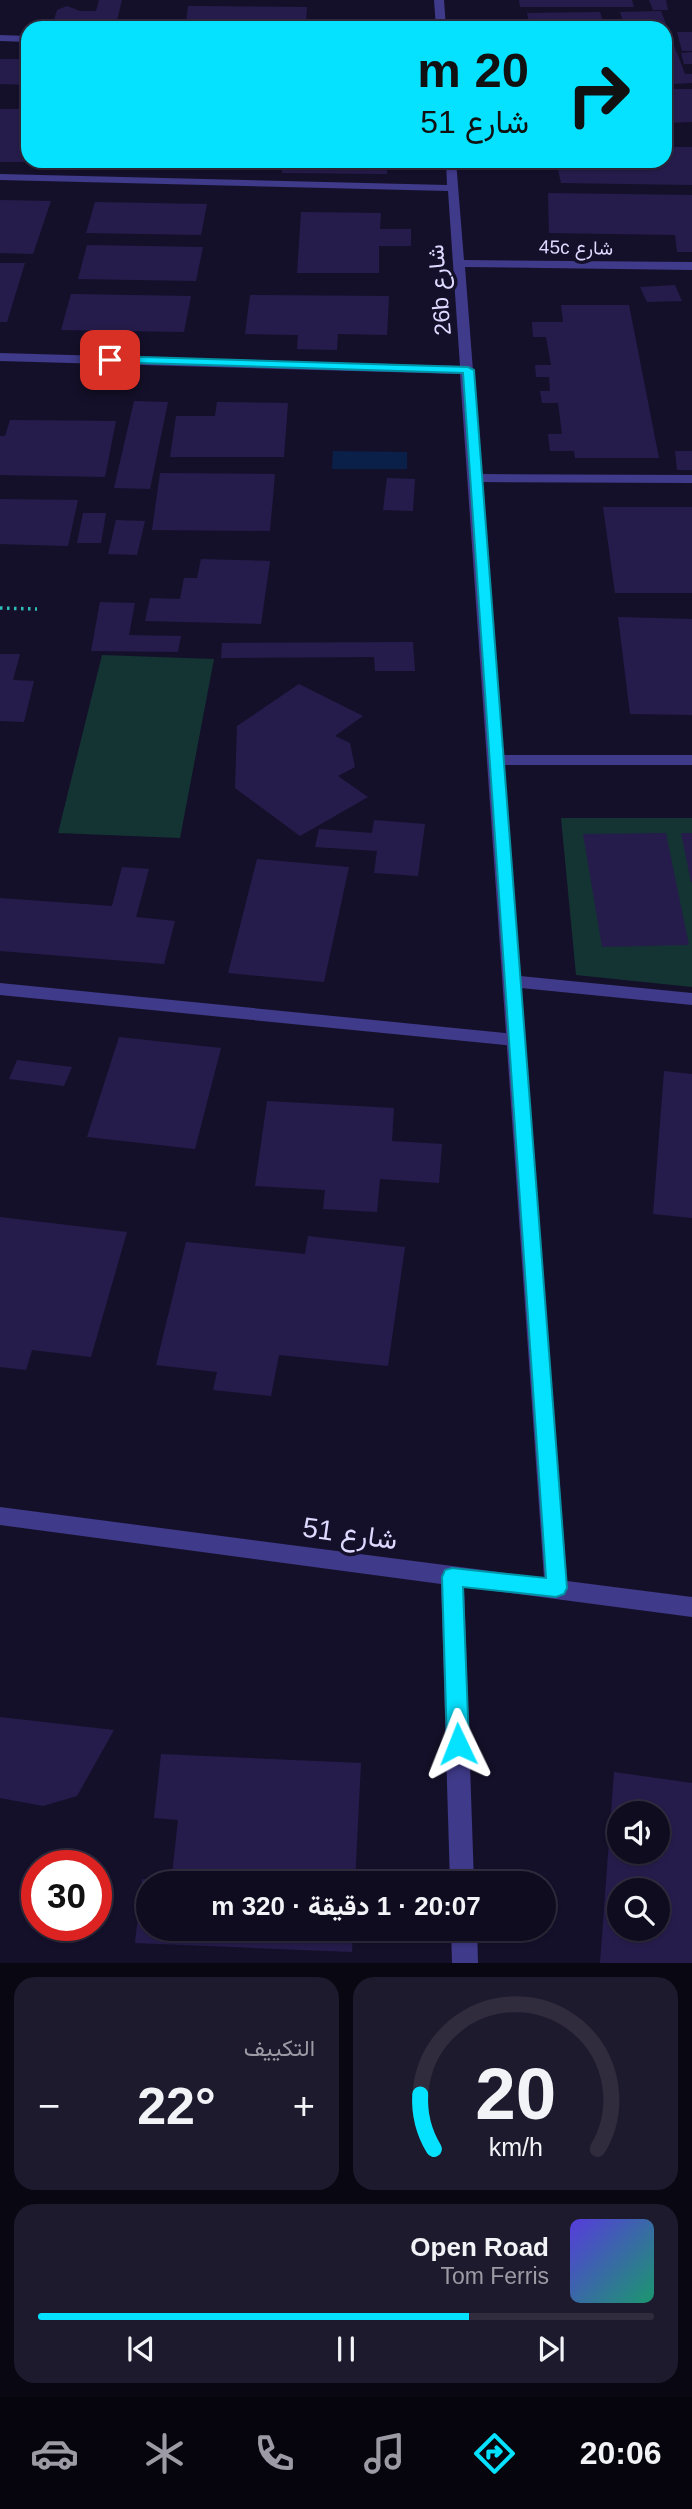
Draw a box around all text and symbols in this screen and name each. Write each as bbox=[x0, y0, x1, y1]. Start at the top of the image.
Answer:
text: 20 m bbox=[417, 43, 529, 97]
icon: right bbox=[553, 49, 644, 140]
text: شارع 51 bbox=[420, 104, 529, 140]
street label: 45c شارع bbox=[539, 236, 613, 261]
street label: 26b شارع bbox=[422, 243, 459, 336]
pin bbox=[80, 330, 140, 390]
icon: arrive bbox=[91, 341, 129, 379]
street label: شارع 51 bbox=[300, 1512, 399, 1558]
position arrow bbox=[421, 1707, 495, 1781]
map controls bbox=[607, 1801, 670, 1941]
button: sound bbox=[607, 1801, 670, 1864]
speed limit sign: 30 bbox=[21, 1850, 112, 1941]
button: search bbox=[607, 1878, 670, 1941]
text: 20:07 · 1 دقيقة · 320 m bbox=[211, 1891, 481, 1921]
text: التكييف bbox=[244, 2035, 315, 2061]
text: 20 bbox=[475, 2054, 556, 2135]
text: 22° bbox=[137, 2077, 216, 2135]
text: − bbox=[38, 2085, 60, 2127]
text: + bbox=[293, 2085, 315, 2127]
text: km/h bbox=[488, 2133, 543, 2161]
text: Open Road bbox=[410, 2232, 549, 2262]
text: Tom Ferris bbox=[440, 2263, 549, 2289]
icon: previous bbox=[122, 2330, 160, 2368]
icon: pause bbox=[327, 2330, 365, 2368]
icon: next bbox=[532, 2330, 570, 2368]
icon: car bbox=[30, 2429, 79, 2478]
icon: climate bbox=[140, 2429, 189, 2478]
icon: phone bbox=[250, 2429, 299, 2478]
icon: music bbox=[360, 2429, 409, 2478]
icon: directions bbox=[470, 2429, 519, 2478]
text: 20:06 bbox=[580, 2435, 662, 2471]

